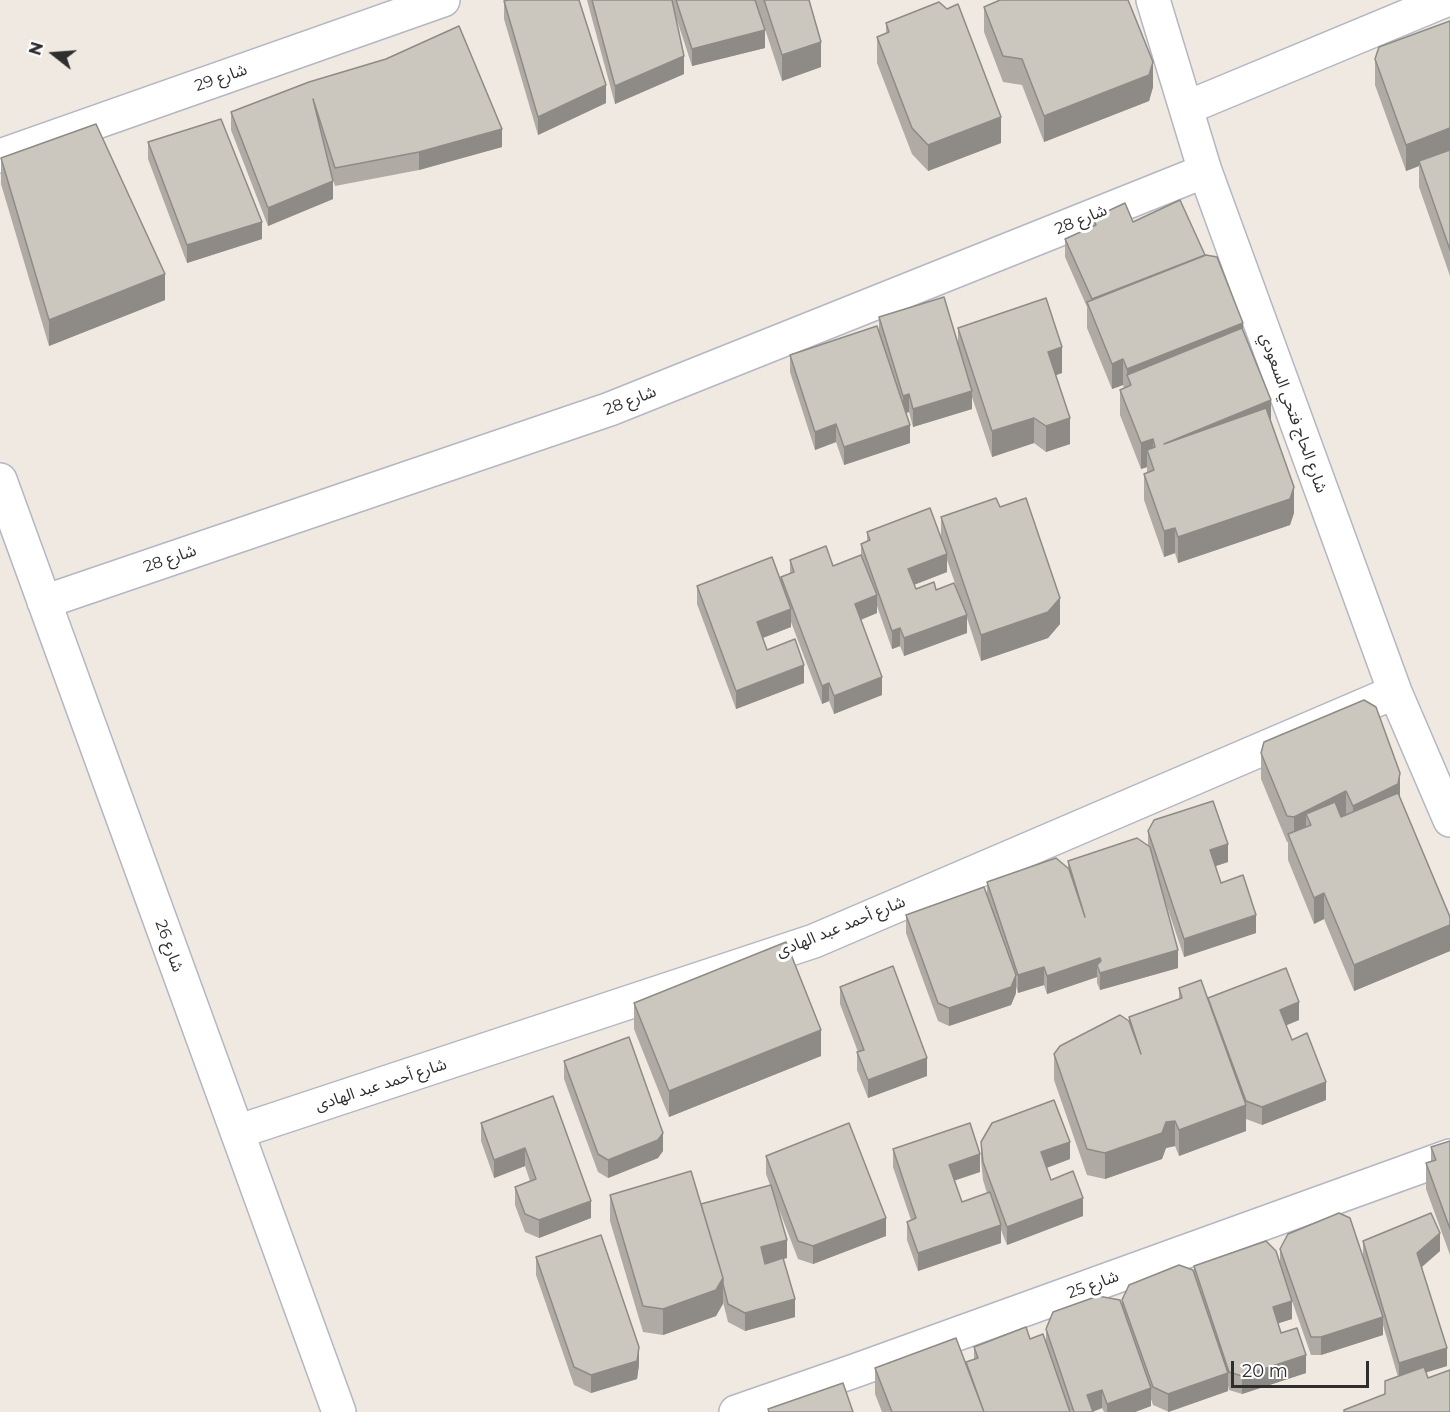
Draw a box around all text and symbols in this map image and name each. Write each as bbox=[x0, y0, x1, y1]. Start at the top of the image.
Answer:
north arrow bbox=[24, 24, 84, 84]
text: N bbox=[25, 40, 47, 58]
street label: شارع 29 bbox=[192, 60, 250, 96]
street label: شارع 28 bbox=[1052, 201, 1110, 239]
street label: شارع الحاج فتحي السعودي bbox=[1255, 330, 1331, 496]
street label: شارع 28 bbox=[601, 382, 659, 420]
street label: شارع 28 bbox=[141, 541, 199, 577]
street label: شارع أحمد عبد الهادى bbox=[774, 892, 908, 962]
street label: شارع 26 bbox=[151, 917, 187, 975]
street label: شارع أحمد عبد الهادى bbox=[313, 1055, 449, 1115]
street label: شارع 25 bbox=[1065, 1267, 1121, 1303]
scale bar bbox=[1234, 1349, 1372, 1387]
text: 20 m bbox=[1242, 1360, 1288, 1382]

